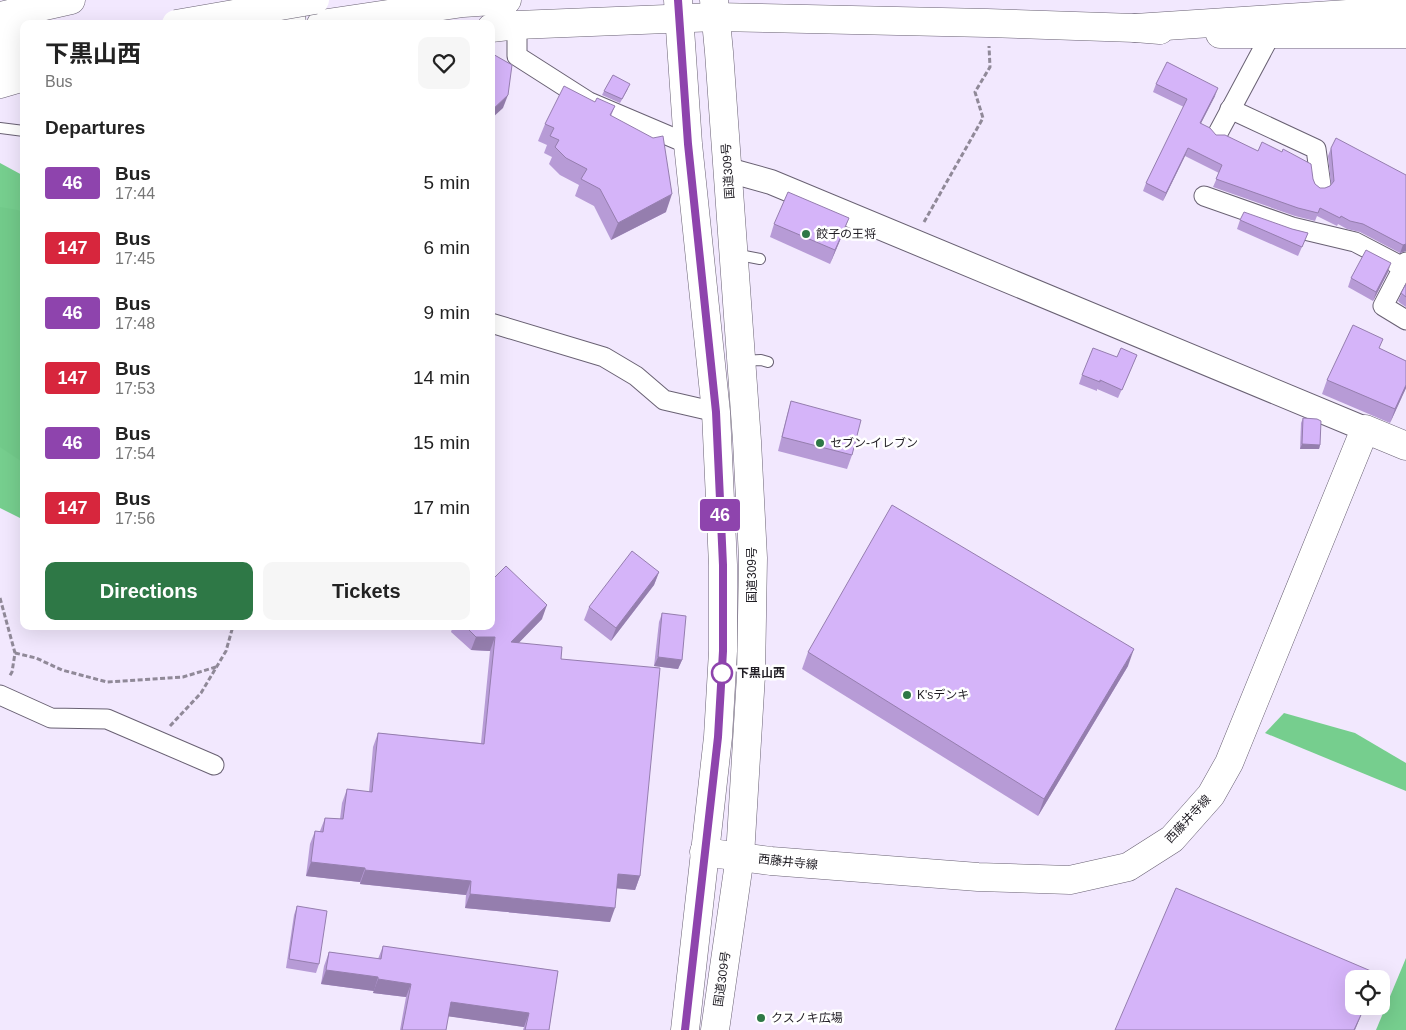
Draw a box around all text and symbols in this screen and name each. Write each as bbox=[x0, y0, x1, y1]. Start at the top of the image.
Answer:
button: heart bbox=[418, 37, 470, 89]
text: 下黒山西 bbox=[45, 40, 141, 67]
text: Bus bbox=[45, 73, 73, 90]
text: Departures bbox=[45, 117, 145, 138]
street label: 国道309号 bbox=[719, 143, 737, 199]
text: Bus bbox=[115, 163, 151, 184]
text: 5 min bbox=[424, 172, 470, 193]
text: 46 bbox=[62, 173, 83, 193]
text: 17:44 bbox=[115, 185, 155, 202]
place label: 餃子の王将 bbox=[816, 227, 876, 241]
text: Bus bbox=[115, 228, 151, 249]
marker: 餃子の王将 bbox=[800, 228, 812, 240]
text: 6 min bbox=[424, 237, 470, 258]
text: 147 bbox=[57, 238, 88, 258]
text: 17:45 bbox=[115, 250, 155, 267]
text: Bus bbox=[115, 293, 151, 314]
text: 9 min bbox=[424, 302, 470, 323]
text: 46 bbox=[62, 303, 83, 323]
text: 17:48 bbox=[115, 315, 155, 332]
text: Bus bbox=[115, 358, 151, 379]
text: 14 min bbox=[413, 367, 470, 388]
text: 147 bbox=[57, 368, 88, 388]
text: 17:53 bbox=[115, 380, 155, 397]
text: Bus bbox=[115, 423, 151, 444]
text: 15 min bbox=[413, 432, 470, 453]
text: 46 bbox=[62, 433, 83, 453]
place label: セブン-イレブン bbox=[830, 436, 918, 450]
marker: セブン-イレブン bbox=[814, 437, 826, 449]
text: 17:54 bbox=[115, 445, 155, 462]
text: Bus bbox=[115, 488, 151, 509]
text: 17 min bbox=[413, 497, 470, 518]
text: 147 bbox=[57, 498, 88, 518]
line badge: 46 bbox=[698, 499, 742, 531]
text: 46 bbox=[710, 505, 730, 525]
text: 17:56 bbox=[115, 510, 155, 527]
street label: 国道309号 bbox=[745, 547, 759, 603]
button: Directions bbox=[45, 562, 253, 620]
button: Tickets bbox=[263, 562, 470, 620]
marker: 下黒山西 bbox=[711, 662, 733, 684]
place label: 下黒山西 bbox=[737, 666, 785, 680]
place label: K'sデンキ bbox=[917, 688, 969, 702]
marker: K'sデンキ bbox=[901, 689, 913, 701]
street label: 西藤井寺線 bbox=[1162, 792, 1214, 846]
street label: 西藤井寺線 bbox=[757, 852, 819, 872]
street label: 国道309号 bbox=[711, 950, 733, 1008]
map controls bbox=[1345, 970, 1390, 1015]
button: locate bbox=[1345, 970, 1390, 1015]
place label: クスノキ広場 bbox=[771, 1011, 843, 1025]
marker: クスノキ広場 bbox=[755, 1012, 767, 1024]

